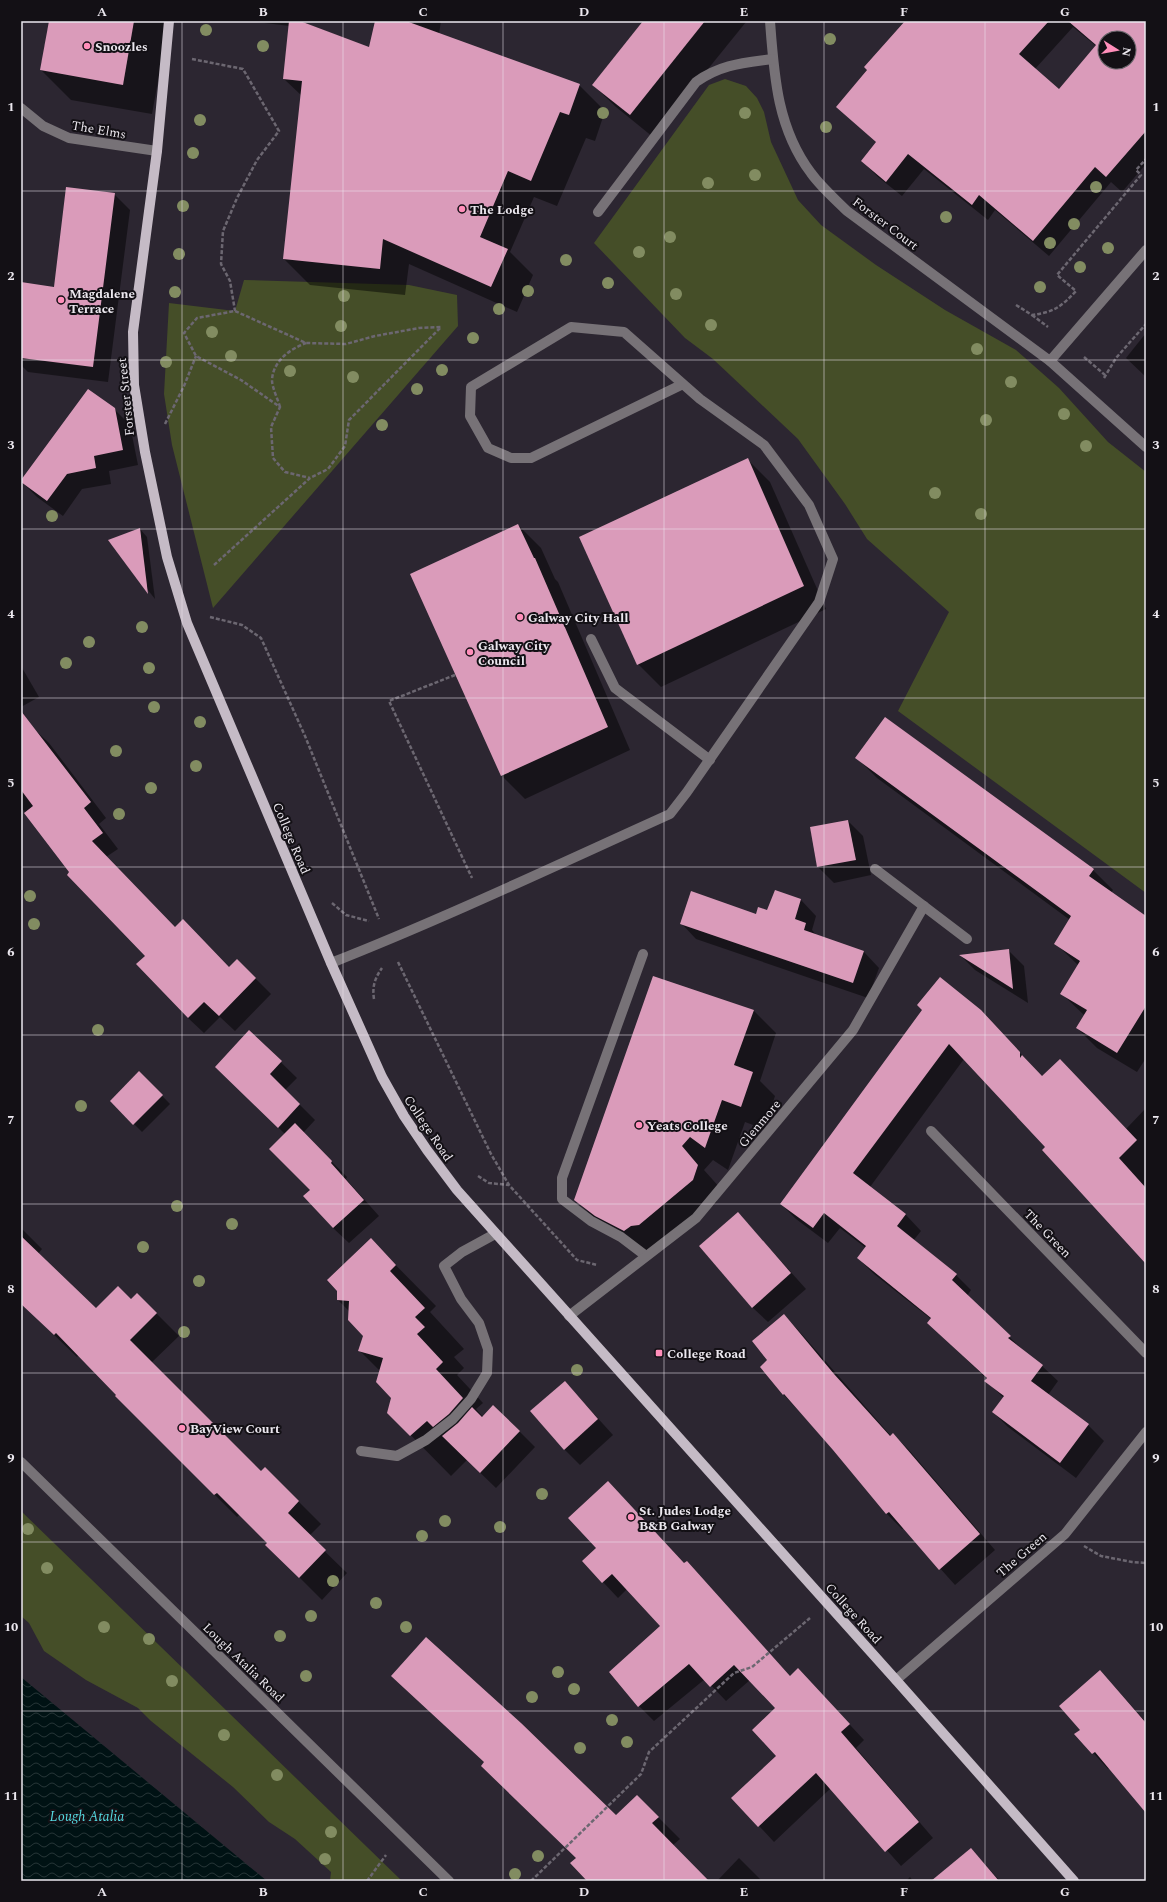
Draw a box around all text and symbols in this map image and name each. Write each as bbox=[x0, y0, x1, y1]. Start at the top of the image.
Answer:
text: A bbox=[97, 2, 107, 22]
text: B bbox=[258, 2, 268, 22]
text: C bbox=[418, 2, 428, 22]
text: D bbox=[579, 2, 589, 22]
text: E bbox=[740, 2, 749, 22]
text: F bbox=[900, 2, 908, 22]
text: G bbox=[1060, 2, 1070, 22]
north arrow bbox=[1097, 30, 1137, 70]
place label: Snoozles bbox=[95, 37, 148, 57]
marker: Snoozles bbox=[82, 41, 92, 51]
text: N bbox=[1117, 46, 1136, 58]
text: 1 bbox=[7, 97, 15, 117]
text: 1 bbox=[1152, 97, 1160, 117]
street label: The Elms bbox=[70, 115, 128, 145]
street label: Forster Court bbox=[848, 192, 923, 256]
place label: The Lodge bbox=[470, 200, 534, 220]
marker: The Lodge bbox=[457, 204, 467, 214]
text: 2 bbox=[7, 266, 15, 286]
text: 2 bbox=[1152, 266, 1160, 286]
place label: Magdalene Terrace bbox=[69, 284, 135, 319]
marker: Magdalene Terrace bbox=[56, 295, 66, 305]
street label: Forster Street bbox=[112, 356, 140, 437]
text: 3 bbox=[7, 435, 15, 455]
text: 3 bbox=[1152, 435, 1160, 455]
text: 4 bbox=[7, 604, 15, 624]
text: 4 bbox=[1152, 604, 1160, 624]
place label: Galway City Hall bbox=[528, 608, 628, 628]
marker: Galway City Hall bbox=[515, 612, 525, 622]
place label: Galway City Council bbox=[478, 636, 550, 671]
marker: Galway City Council bbox=[465, 647, 475, 657]
text: 5 bbox=[7, 773, 15, 793]
text: 5 bbox=[1152, 773, 1160, 793]
street label: College Road bbox=[267, 799, 315, 877]
text: 6 bbox=[7, 942, 15, 962]
text: 6 bbox=[1152, 942, 1160, 962]
street label: College Road bbox=[399, 1091, 458, 1166]
street label: Glenmore bbox=[734, 1095, 786, 1152]
text: 7 bbox=[7, 1110, 15, 1130]
text: 7 bbox=[1152, 1110, 1160, 1130]
place label: Yeats College bbox=[647, 1116, 728, 1136]
marker: Yeats College bbox=[634, 1120, 644, 1130]
street label: The Green bbox=[1019, 1205, 1076, 1263]
text: 8 bbox=[7, 1279, 15, 1299]
text: 8 bbox=[1152, 1279, 1160, 1299]
place label: College Road bbox=[667, 1344, 746, 1364]
marker: College Road bbox=[654, 1348, 664, 1358]
place label: BayView Court bbox=[190, 1419, 280, 1439]
marker: BayView Court bbox=[177, 1423, 187, 1433]
text: 9 bbox=[7, 1448, 15, 1468]
text: 9 bbox=[1152, 1448, 1160, 1468]
place label: St. Judes Lodge B&B Galway bbox=[639, 1501, 731, 1536]
marker: St. Judes Lodge B&B Galway bbox=[626, 1512, 636, 1522]
street label: The Green bbox=[992, 1527, 1052, 1582]
street label: College Road bbox=[820, 1579, 886, 1649]
text: 10 bbox=[4, 1617, 18, 1637]
text: 10 bbox=[1149, 1617, 1163, 1637]
street label: Lough Atalia Road bbox=[198, 1618, 289, 1707]
text: 11 bbox=[4, 1786, 18, 1806]
text: 11 bbox=[1149, 1786, 1163, 1806]
water label: Lough Atalia bbox=[50, 1806, 124, 1827]
text: A bbox=[97, 1882, 107, 1902]
text: B bbox=[258, 1882, 268, 1902]
text: C bbox=[418, 1882, 428, 1902]
text: D bbox=[579, 1882, 589, 1902]
text: E bbox=[740, 1882, 749, 1902]
text: F bbox=[900, 1882, 908, 1902]
text: G bbox=[1060, 1882, 1070, 1902]

